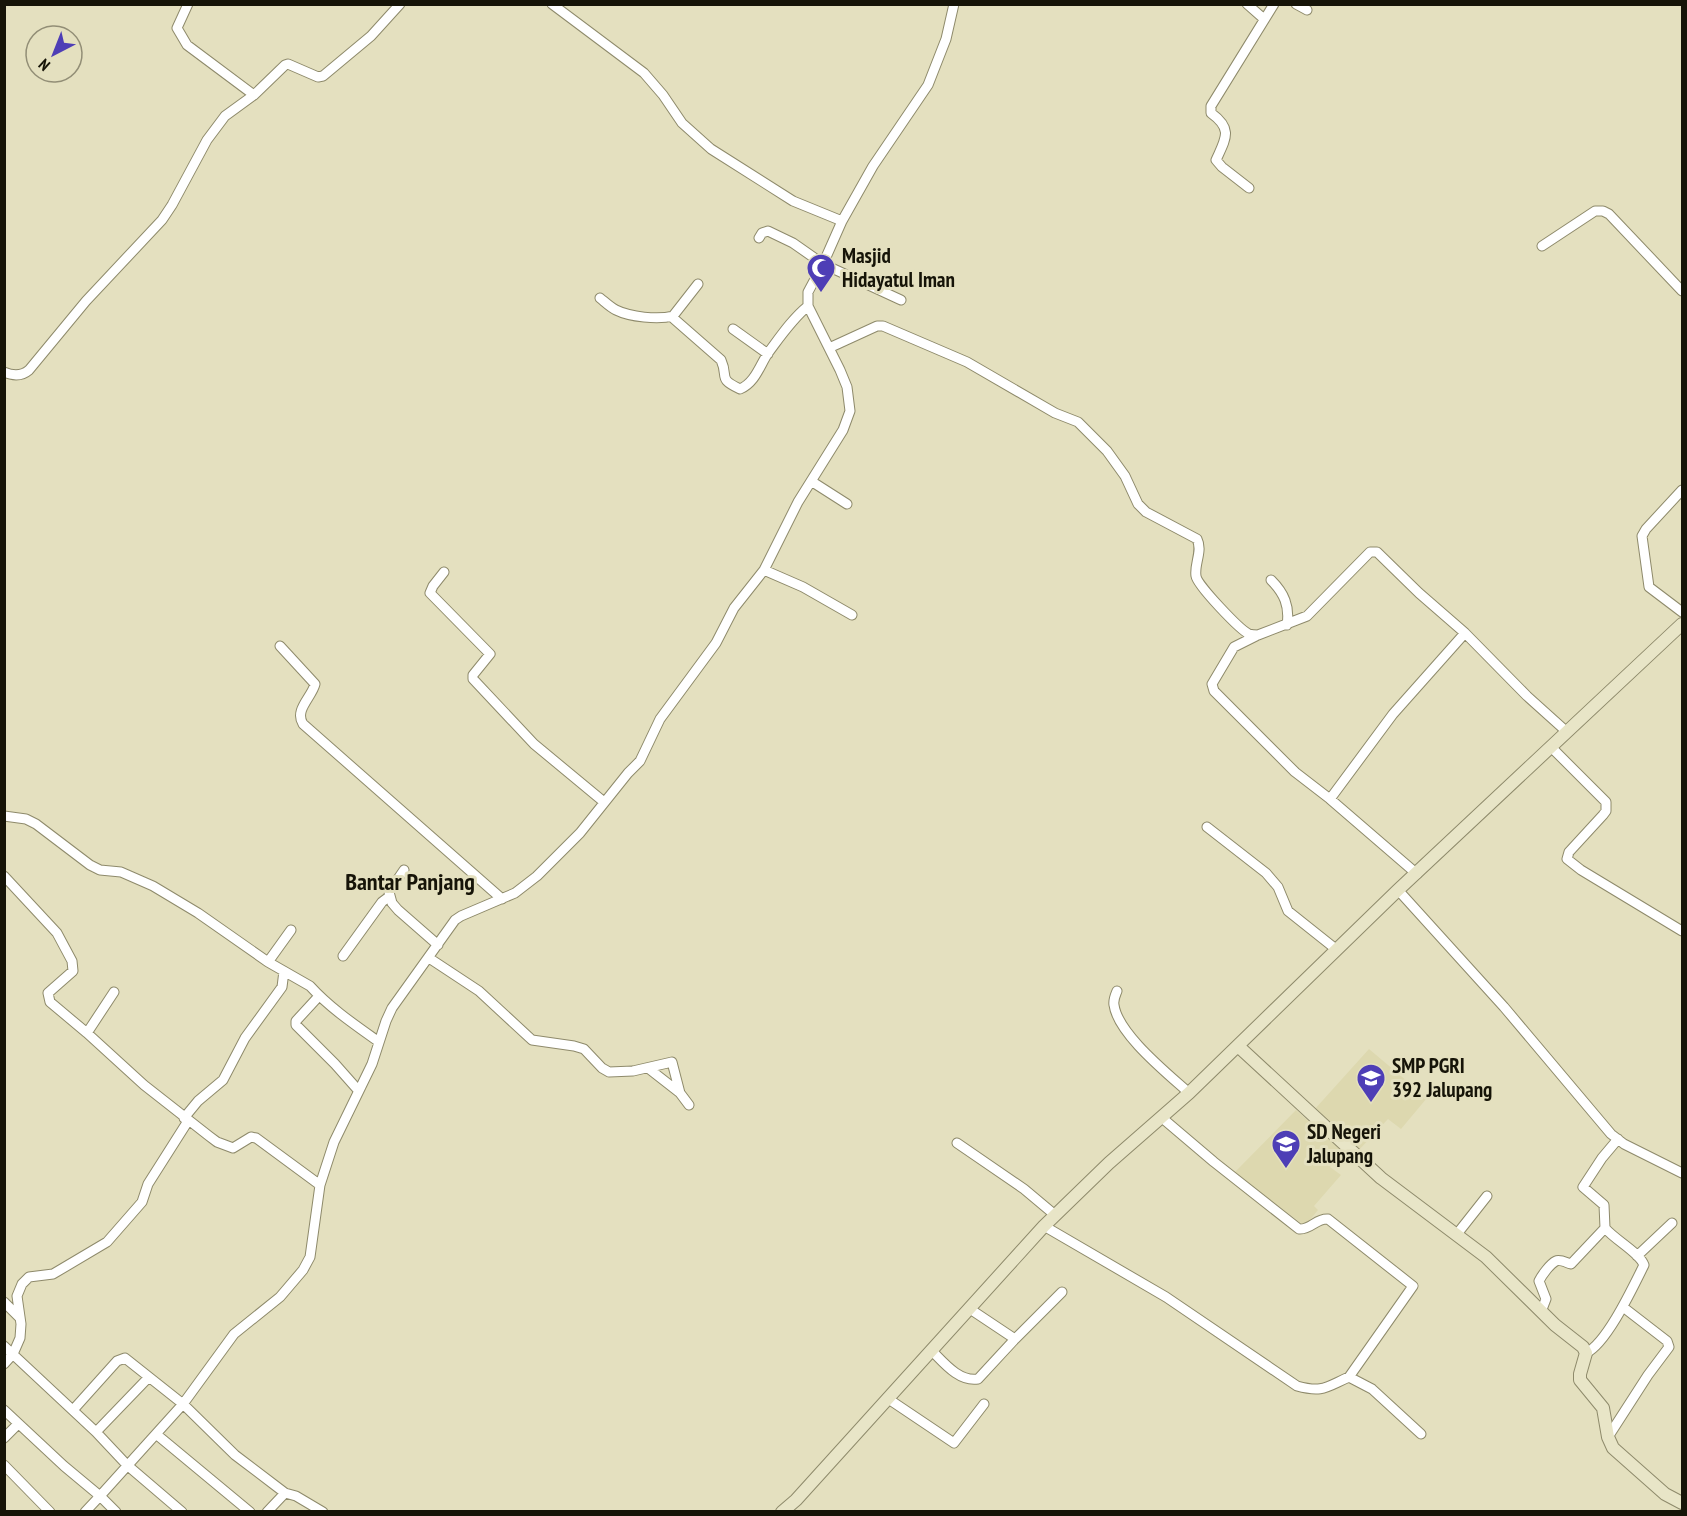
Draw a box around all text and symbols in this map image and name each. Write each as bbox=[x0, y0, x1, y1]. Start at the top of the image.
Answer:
north arrow bbox=[24, 24, 84, 84]
text: N bbox=[34, 55, 54, 75]
place label: Masjid Hidayatul Iman bbox=[842, 242, 955, 293]
mosque icon: Masjid Hidayatul Iman bbox=[805, 252, 837, 294]
district label: Bantar Panjang bbox=[345, 866, 475, 897]
place label: SMP PGRI 392 Jalupang bbox=[1392, 1052, 1492, 1103]
school or university icon: SMP PGRI 392 Jalupang bbox=[1355, 1062, 1387, 1104]
place label: SD Negeri Jalupang bbox=[1306, 1118, 1381, 1169]
school or university icon: SD Negeri Jalupang bbox=[1270, 1128, 1302, 1170]

